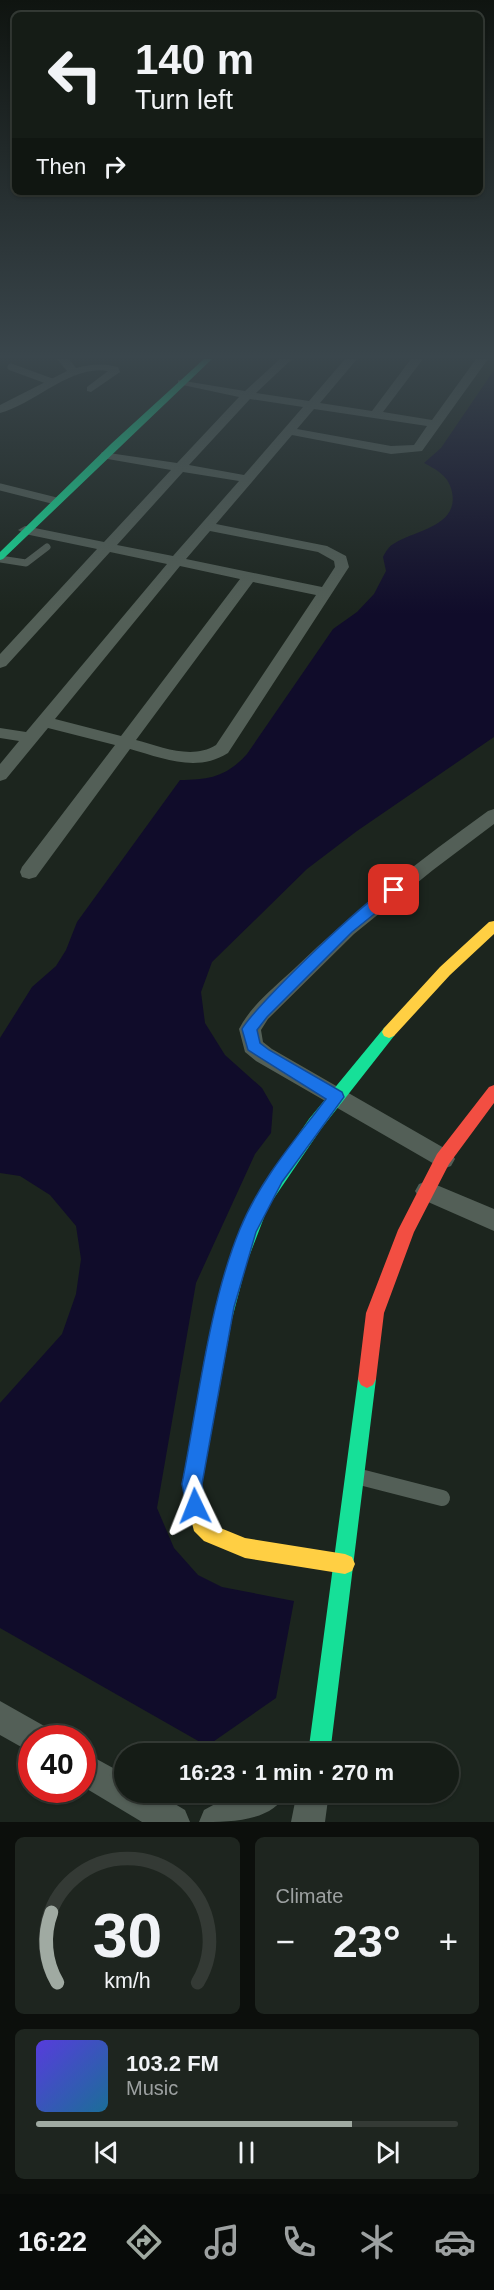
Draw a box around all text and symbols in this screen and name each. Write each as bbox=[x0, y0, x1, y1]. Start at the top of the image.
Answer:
icon: left bbox=[36, 36, 114, 114]
text: 140 m bbox=[135, 36, 254, 83]
text: Turn left bbox=[135, 85, 233, 115]
icon: right bbox=[98, 150, 131, 183]
text: Then bbox=[36, 154, 86, 179]
pin bbox=[368, 864, 419, 915]
icon: arrive bbox=[377, 873, 410, 906]
position arrow bbox=[163, 1474, 227, 1538]
speed limit sign: 40 bbox=[18, 1725, 96, 1803]
text: 16:23 · 1 min · 270 m bbox=[179, 1760, 394, 1785]
text: Climate bbox=[276, 1885, 343, 1907]
text: 30 bbox=[93, 1901, 162, 1970]
text: 23° bbox=[333, 1916, 401, 1967]
text: − bbox=[276, 1923, 295, 1960]
text: + bbox=[439, 1923, 458, 1960]
text: km/h bbox=[104, 1969, 150, 1993]
text: 103.2 FM bbox=[126, 2051, 219, 2076]
text: Music bbox=[126, 2077, 178, 2099]
icon: previous bbox=[90, 2136, 123, 2169]
icon: pause bbox=[230, 2136, 263, 2169]
icon: next bbox=[371, 2136, 404, 2169]
icon: directions bbox=[123, 2221, 165, 2263]
icon: music bbox=[201, 2221, 243, 2263]
icon: phone bbox=[278, 2221, 320, 2263]
icon: climate bbox=[356, 2221, 398, 2263]
icon: car bbox=[434, 2221, 476, 2263]
text: 16:22 bbox=[18, 2227, 87, 2257]

